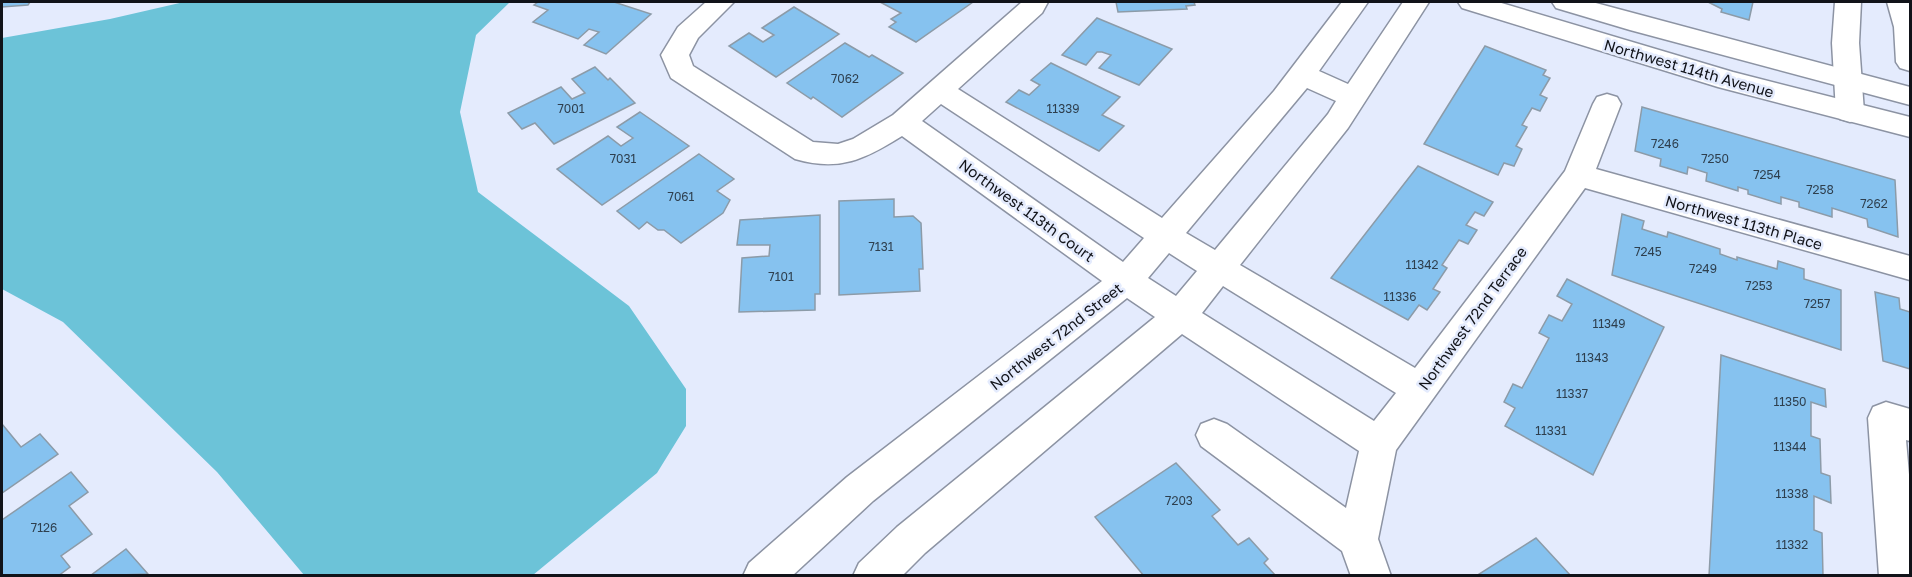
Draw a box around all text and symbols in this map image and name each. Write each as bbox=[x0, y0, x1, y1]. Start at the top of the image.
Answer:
street label: Northwest 114th Avenue bbox=[1602, 35, 1776, 101]
house number: 7062 bbox=[831, 71, 859, 86]
house number: 7001 bbox=[557, 101, 585, 116]
house number: 11339 bbox=[1047, 101, 1079, 116]
house number: 7246 bbox=[1651, 136, 1679, 151]
house number: 7031 bbox=[610, 151, 636, 166]
house number: 7250 bbox=[1701, 151, 1729, 166]
street label: Northwest 113th Court bbox=[956, 155, 1098, 265]
house number: 7254 bbox=[1753, 167, 1781, 182]
house number: 7258 bbox=[1806, 182, 1834, 197]
house number: 7061 bbox=[668, 189, 695, 204]
street label: Northwest 113th Place bbox=[1664, 191, 1825, 253]
house number: 7262 bbox=[1860, 196, 1888, 211]
house number: 7131 bbox=[868, 239, 894, 254]
street label: Northwest 72nd Terrace bbox=[1414, 243, 1530, 393]
house number: 7245 bbox=[1634, 244, 1662, 259]
house number: 11342 bbox=[1406, 257, 1439, 272]
house number: 7249 bbox=[1689, 261, 1717, 276]
house number: 7101 bbox=[768, 269, 794, 284]
house number: 7253 bbox=[1745, 278, 1773, 293]
street label: Northwest 72nd Street bbox=[986, 279, 1126, 393]
house number: 11336 bbox=[1384, 289, 1416, 304]
house number: 7257 bbox=[1804, 296, 1830, 311]
house number: 11349 bbox=[1592, 316, 1626, 331]
house number: 11343 bbox=[1575, 350, 1609, 365]
house number: 11337 bbox=[1556, 386, 1588, 401]
house number: 11350 bbox=[1773, 394, 1807, 409]
house number: 11331 bbox=[1535, 423, 1567, 438]
house number: 11344 bbox=[1773, 439, 1807, 454]
house number: 11338 bbox=[1775, 486, 1809, 501]
house number: 7203 bbox=[1165, 493, 1193, 508]
house number: 7126 bbox=[31, 520, 57, 535]
house number: 11332 bbox=[1776, 537, 1808, 552]

